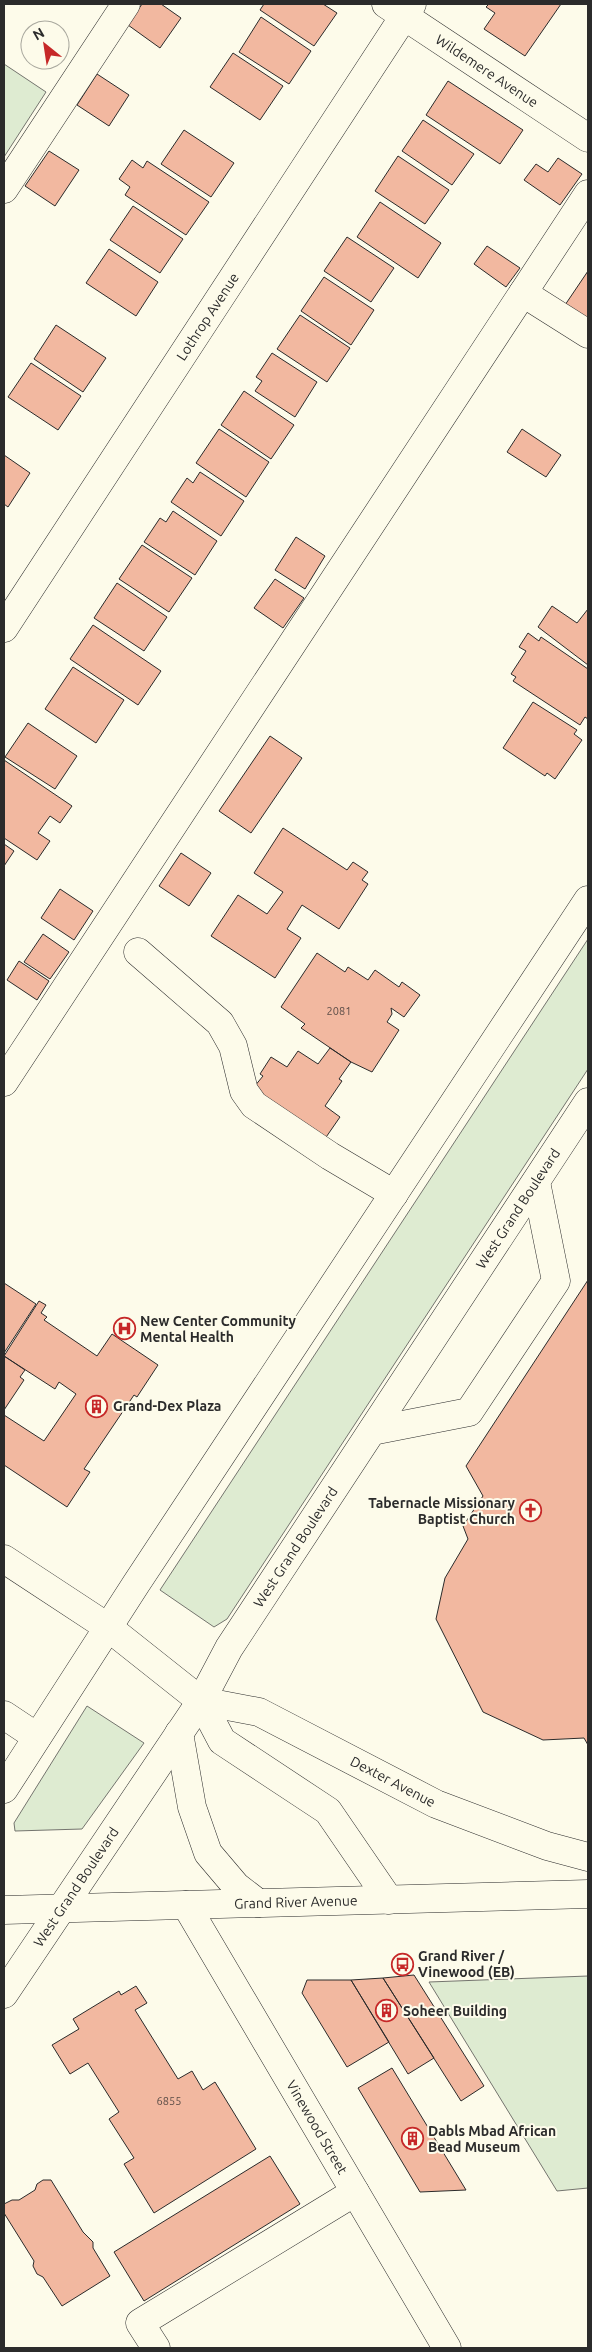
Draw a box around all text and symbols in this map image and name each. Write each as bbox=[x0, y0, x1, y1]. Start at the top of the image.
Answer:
north arrow bbox=[20, 20, 70, 70]
text: N bbox=[30, 24, 47, 43]
street label: Wildemere Avenue bbox=[433, 31, 541, 111]
street label: Lothrop Avenue bbox=[173, 270, 242, 363]
house number: 2081 bbox=[327, 1005, 351, 1017]
street label: West Grand Boulevard bbox=[473, 1145, 563, 1272]
place label: New Center Community Mental Health bbox=[140, 1313, 297, 1345]
hospital icon: New Center Community Mental Health bbox=[112, 1317, 136, 1341]
building icon: Grand-Dex Plaza bbox=[85, 1394, 109, 1418]
place label: Grand-Dex Plaza bbox=[113, 1398, 221, 1414]
street label: West Grand Boulevard bbox=[250, 1484, 341, 1610]
place label: Tabernacle Missionary Baptist Church bbox=[368, 1495, 516, 1527]
church icon: Tabernacle Missionary Baptist Church bbox=[519, 1499, 543, 1523]
street label: Dexter Avenue bbox=[348, 1753, 438, 1810]
street label: West Grand Boulevard bbox=[30, 1824, 122, 1950]
street label: Grand River Avenue bbox=[234, 1892, 358, 1912]
place label: Grand River / Vinewood (EB) bbox=[418, 1948, 515, 1980]
bus stop icon: Grand River / Vinewood (EB) bbox=[390, 1952, 414, 1976]
building icon: Soheer Building bbox=[375, 1999, 399, 2023]
place label: Soheer Building bbox=[403, 2003, 507, 2019]
street label: Vinewood Street bbox=[283, 2077, 351, 2178]
house number: 6855 bbox=[157, 2095, 181, 2107]
place label: Dabls Mbad African Bead Museum bbox=[428, 2123, 556, 2155]
building icon: Dabls Mbad African Bead Museum bbox=[400, 2127, 424, 2151]

